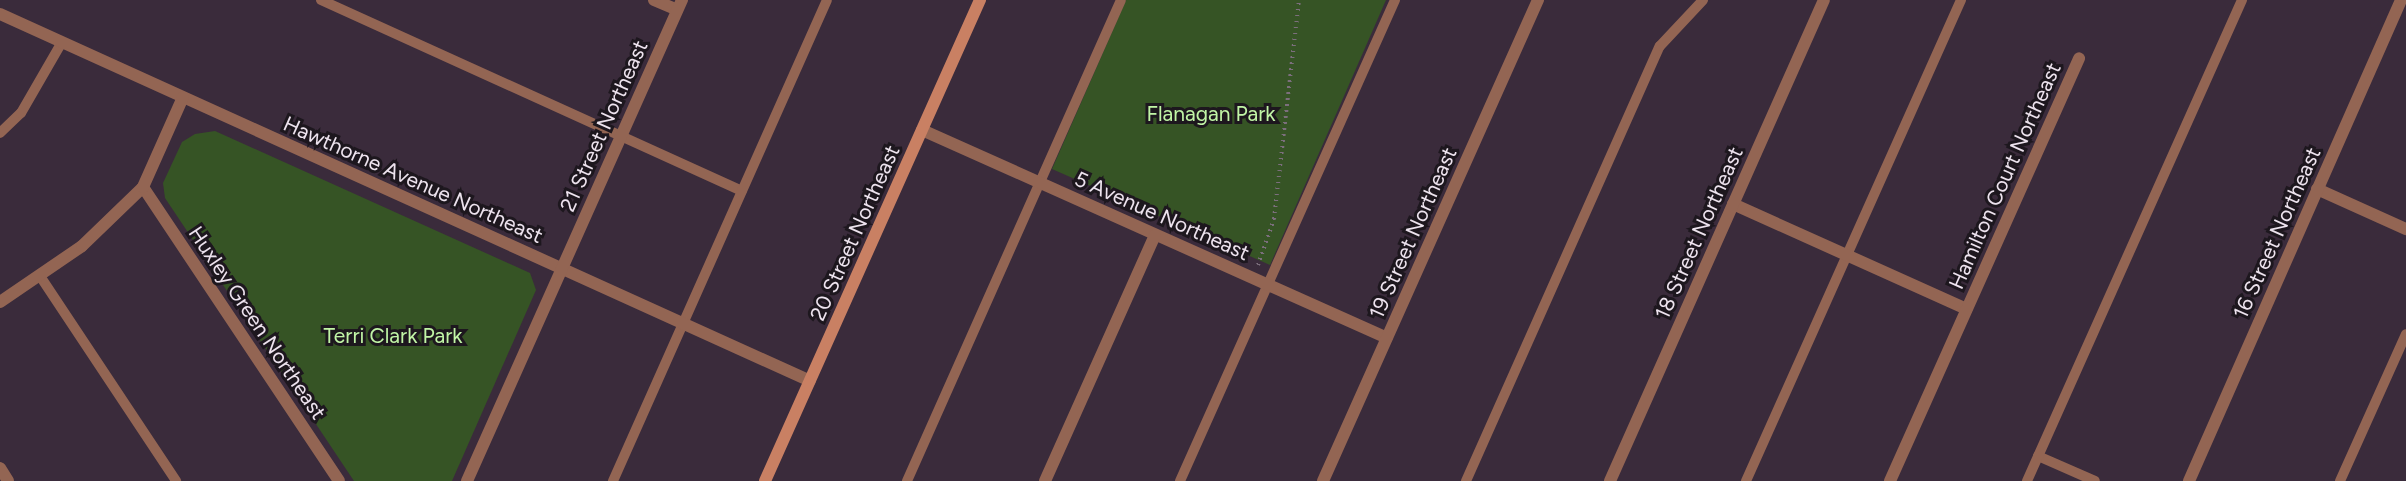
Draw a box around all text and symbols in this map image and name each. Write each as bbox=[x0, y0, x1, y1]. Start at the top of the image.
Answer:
street label: 21 Street Northeast bbox=[555, 37, 653, 215]
street label: Hamilton Court Northeast bbox=[1944, 59, 2066, 293]
park label: Flanagan Park bbox=[1146, 101, 1276, 127]
street label: Hawthorne Avenue Northeast bbox=[279, 111, 547, 249]
street label: 20 Street Northeast bbox=[805, 141, 905, 325]
street label: 19 Street Northeast bbox=[1364, 143, 1462, 323]
street label: 18 Street Northeast bbox=[1650, 143, 1748, 323]
street label: 16 Street Northeast bbox=[2228, 143, 2326, 323]
street label: 5 Avenue Northeast bbox=[1071, 166, 1253, 266]
street label: Huxley Green Northeast bbox=[183, 222, 331, 424]
park label: Terri Clark Park bbox=[324, 323, 462, 349]

